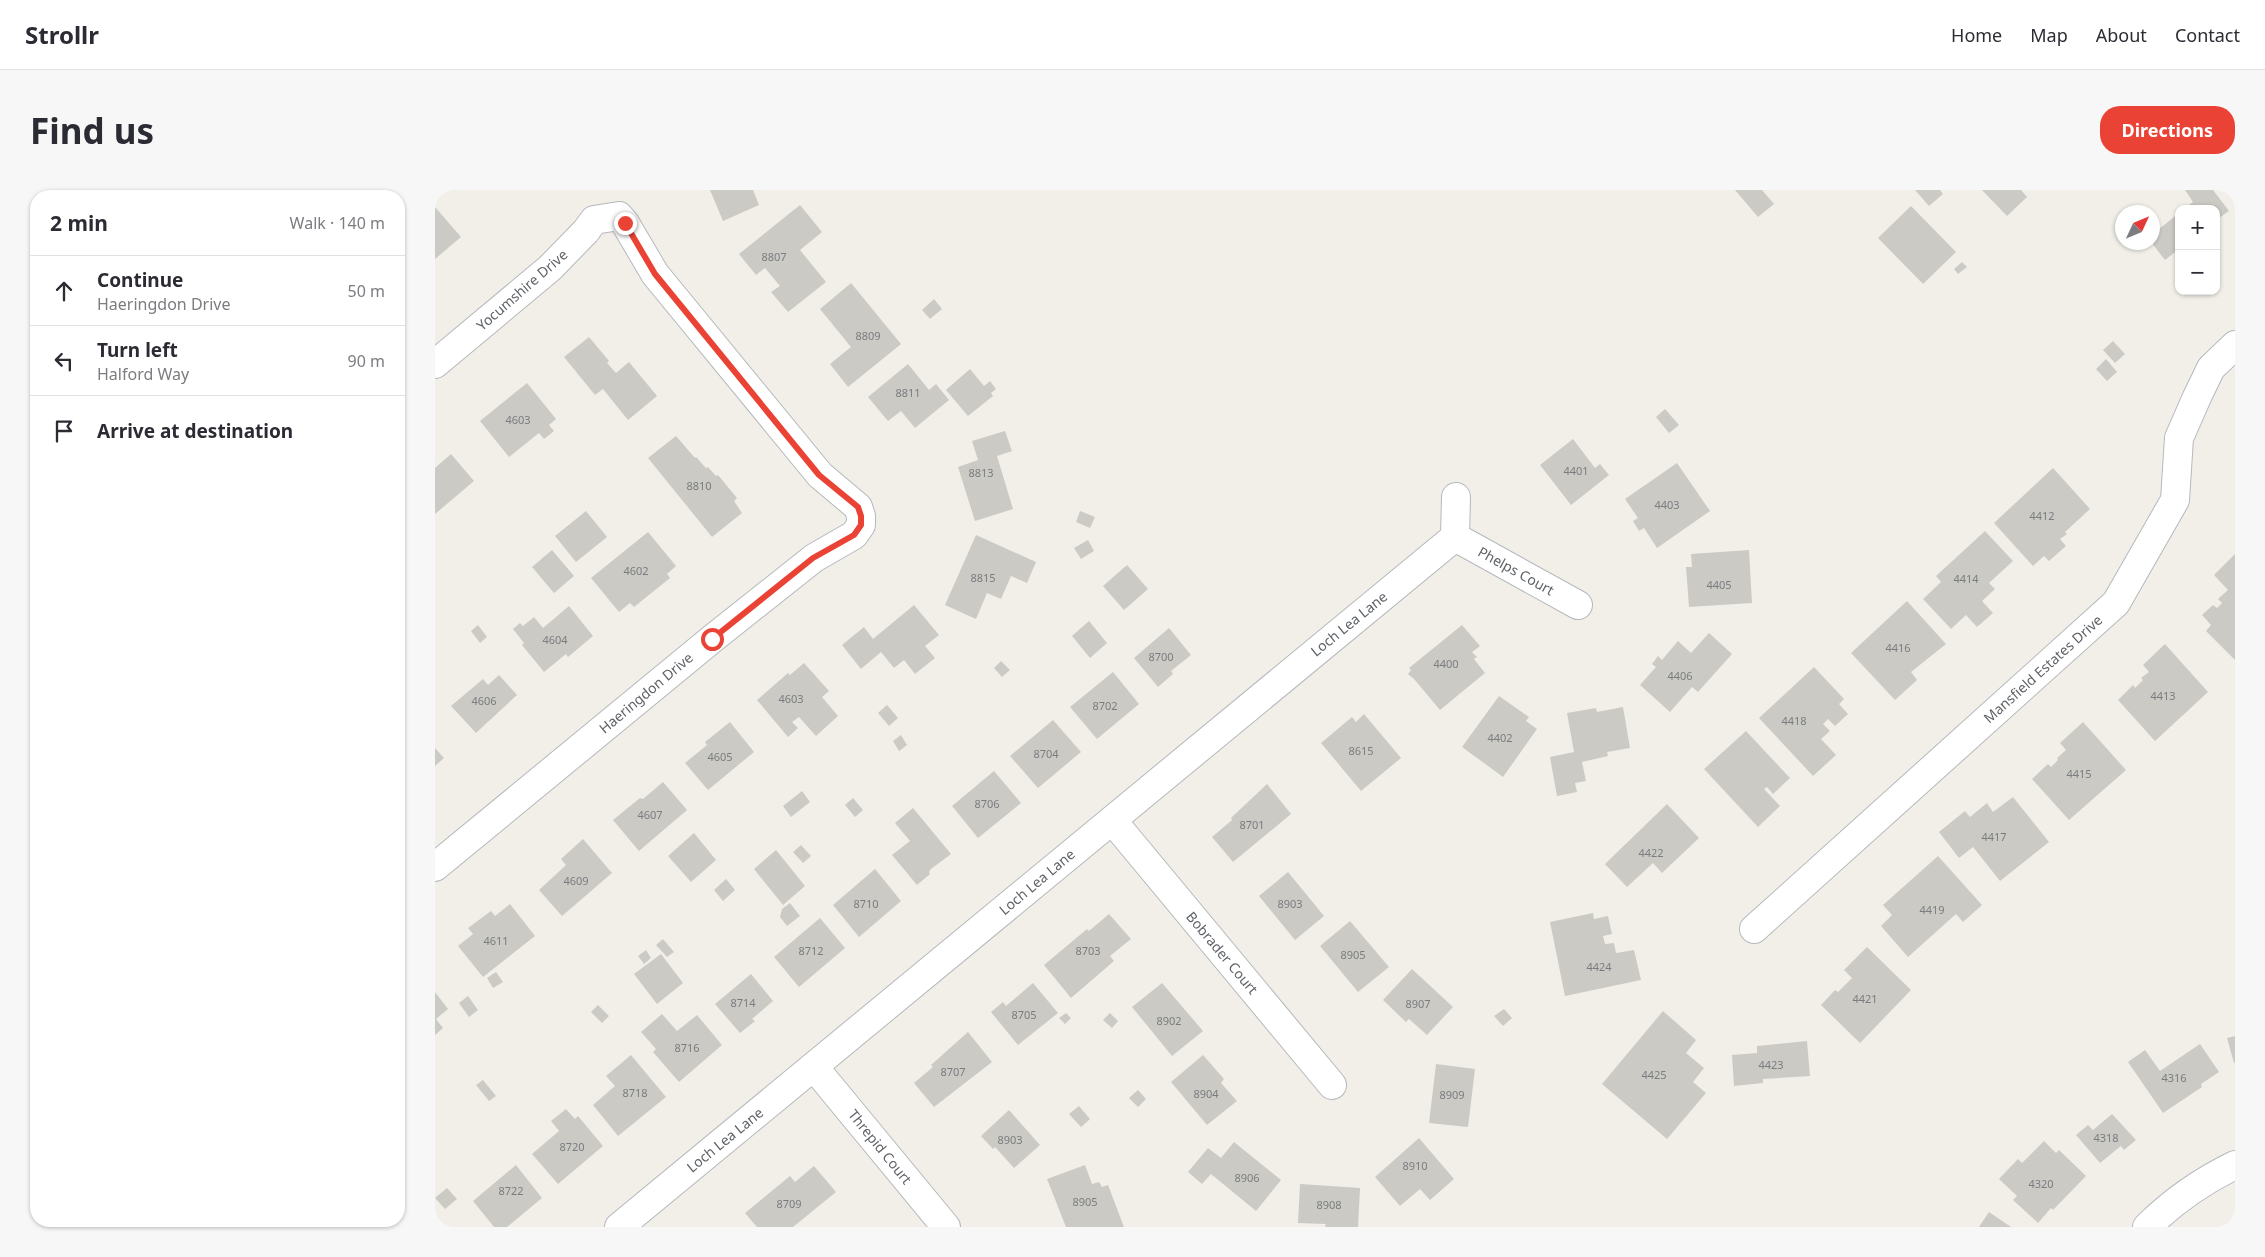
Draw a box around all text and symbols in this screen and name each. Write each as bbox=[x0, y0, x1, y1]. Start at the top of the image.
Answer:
text: Strollr bbox=[25, 18, 99, 51]
text: Home bbox=[1951, 23, 2002, 47]
text: Map bbox=[2030, 23, 2068, 47]
text: About bbox=[2096, 23, 2147, 47]
text: Contact bbox=[2175, 23, 2240, 47]
button: Directions bbox=[2100, 106, 2235, 154]
text: Find us bbox=[30, 107, 154, 154]
north arrow bbox=[2115, 205, 2160, 250]
map controls bbox=[2175, 205, 2220, 295]
button: + bbox=[2175, 205, 2220, 250]
text: 2 min bbox=[50, 209, 108, 237]
text: Walk · 140 m bbox=[290, 212, 385, 234]
route end bbox=[614, 212, 637, 235]
street label: Yocumshire Drive bbox=[472, 245, 571, 334]
house number: 8807 bbox=[761, 249, 787, 264]
button: − bbox=[2175, 250, 2220, 295]
text: Continue bbox=[97, 267, 183, 293]
icon: ahead bbox=[50, 277, 78, 305]
text: 50 m bbox=[348, 280, 385, 302]
text: Haeringdon Drive bbox=[97, 293, 230, 315]
house number: 8809 bbox=[855, 328, 881, 343]
text: Turn left bbox=[97, 337, 178, 363]
icon: left bbox=[50, 347, 78, 375]
text: 90 m bbox=[348, 350, 385, 372]
text: Halford Way bbox=[97, 363, 189, 385]
house number: 8811 bbox=[895, 385, 921, 400]
house number: 4603 bbox=[505, 412, 531, 427]
icon: arrive bbox=[50, 417, 78, 445]
text: Arrive at destination bbox=[97, 418, 293, 444]
house number: 4401 bbox=[1563, 463, 1589, 478]
house number: 8813 bbox=[968, 465, 994, 480]
house number: 8810 bbox=[686, 478, 712, 493]
house number: 4403 bbox=[1654, 497, 1680, 512]
house number: 4412 bbox=[2029, 508, 2055, 523]
street label: Phelps Court bbox=[1475, 542, 1558, 599]
house number: 4602 bbox=[623, 563, 649, 578]
house number: 8815 bbox=[970, 570, 996, 585]
house number: 4414 bbox=[1953, 571, 1979, 586]
house number: 4405 bbox=[1706, 577, 1732, 592]
street label: Loch Lea Lane bbox=[1306, 587, 1391, 660]
street label: Mansfield Estates Drive bbox=[1979, 610, 2106, 727]
route start bbox=[701, 628, 724, 651]
house number: 4604 bbox=[542, 632, 568, 647]
house number: 4416 bbox=[1885, 640, 1911, 655]
street label: Haeringdon Drive bbox=[595, 648, 697, 737]
house number: 8700 bbox=[1148, 649, 1174, 664]
house number: 4400 bbox=[1433, 656, 1459, 671]
house number: 4406 bbox=[1667, 668, 1693, 683]
house number: 4413 bbox=[2150, 688, 2176, 703]
house number: 4603 bbox=[778, 691, 804, 706]
house number: 4606 bbox=[471, 693, 497, 708]
house number: 8702 bbox=[1092, 698, 1118, 713]
house number: 4418 bbox=[1781, 713, 1807, 728]
house number: 4402 bbox=[1487, 730, 1513, 745]
house number: 8615 bbox=[1348, 743, 1374, 758]
house number: 8704 bbox=[1033, 746, 1059, 761]
house number: 4605 bbox=[707, 749, 733, 764]
house number: 4415 bbox=[2066, 766, 2092, 781]
house number: 8706 bbox=[974, 796, 1000, 811]
house number: 4607 bbox=[637, 807, 663, 822]
house number: 8701 bbox=[1239, 817, 1265, 832]
house number: 4417 bbox=[1981, 829, 2007, 844]
street label: Loch Lea Lane bbox=[995, 844, 1079, 919]
house number: 4422 bbox=[1638, 845, 1664, 860]
house number: 4609 bbox=[563, 873, 589, 888]
house number: 8710 bbox=[853, 896, 879, 911]
house number: 8903 bbox=[1277, 896, 1303, 911]
house number: 4419 bbox=[1919, 902, 1945, 917]
street label: Bobrader Court bbox=[1182, 907, 1263, 998]
house number: 4611 bbox=[483, 933, 509, 948]
house number: 8712 bbox=[798, 943, 824, 958]
house number: 8703 bbox=[1075, 943, 1101, 958]
house number: 8905 bbox=[1340, 947, 1366, 962]
house number: 4424 bbox=[1586, 959, 1612, 974]
house number: 4421 bbox=[1852, 991, 1878, 1006]
house number: 8714 bbox=[730, 995, 756, 1010]
house number: 8907 bbox=[1405, 996, 1431, 1011]
house number: 8705 bbox=[1011, 1007, 1037, 1022]
house number: 8902 bbox=[1156, 1013, 1182, 1028]
house number: 8716 bbox=[674, 1040, 700, 1055]
house number: 4423 bbox=[1758, 1057, 1784, 1072]
house number: 8707 bbox=[940, 1064, 966, 1079]
house number: 4425 bbox=[1641, 1067, 1667, 1082]
house number: 4316 bbox=[2161, 1070, 2187, 1085]
house number: 8718 bbox=[622, 1085, 648, 1100]
house number: 8904 bbox=[1193, 1086, 1219, 1101]
house number: 8909 bbox=[1439, 1087, 1465, 1102]
street label: Loch Lea Lane bbox=[682, 1103, 767, 1176]
street label: Threpid Court bbox=[844, 1105, 916, 1188]
house number: 4318 bbox=[2093, 1130, 2119, 1145]
house number: 8903 bbox=[997, 1132, 1023, 1147]
house number: 8720 bbox=[559, 1139, 585, 1154]
house number: 8910 bbox=[1402, 1158, 1428, 1173]
house number: 8906 bbox=[1234, 1170, 1260, 1185]
house number: 4320 bbox=[2028, 1176, 2054, 1191]
house number: 8722 bbox=[498, 1183, 524, 1198]
house number: 8905 bbox=[1072, 1194, 1098, 1209]
house number: 8709 bbox=[776, 1196, 802, 1211]
house number: 8908 bbox=[1316, 1197, 1342, 1212]

